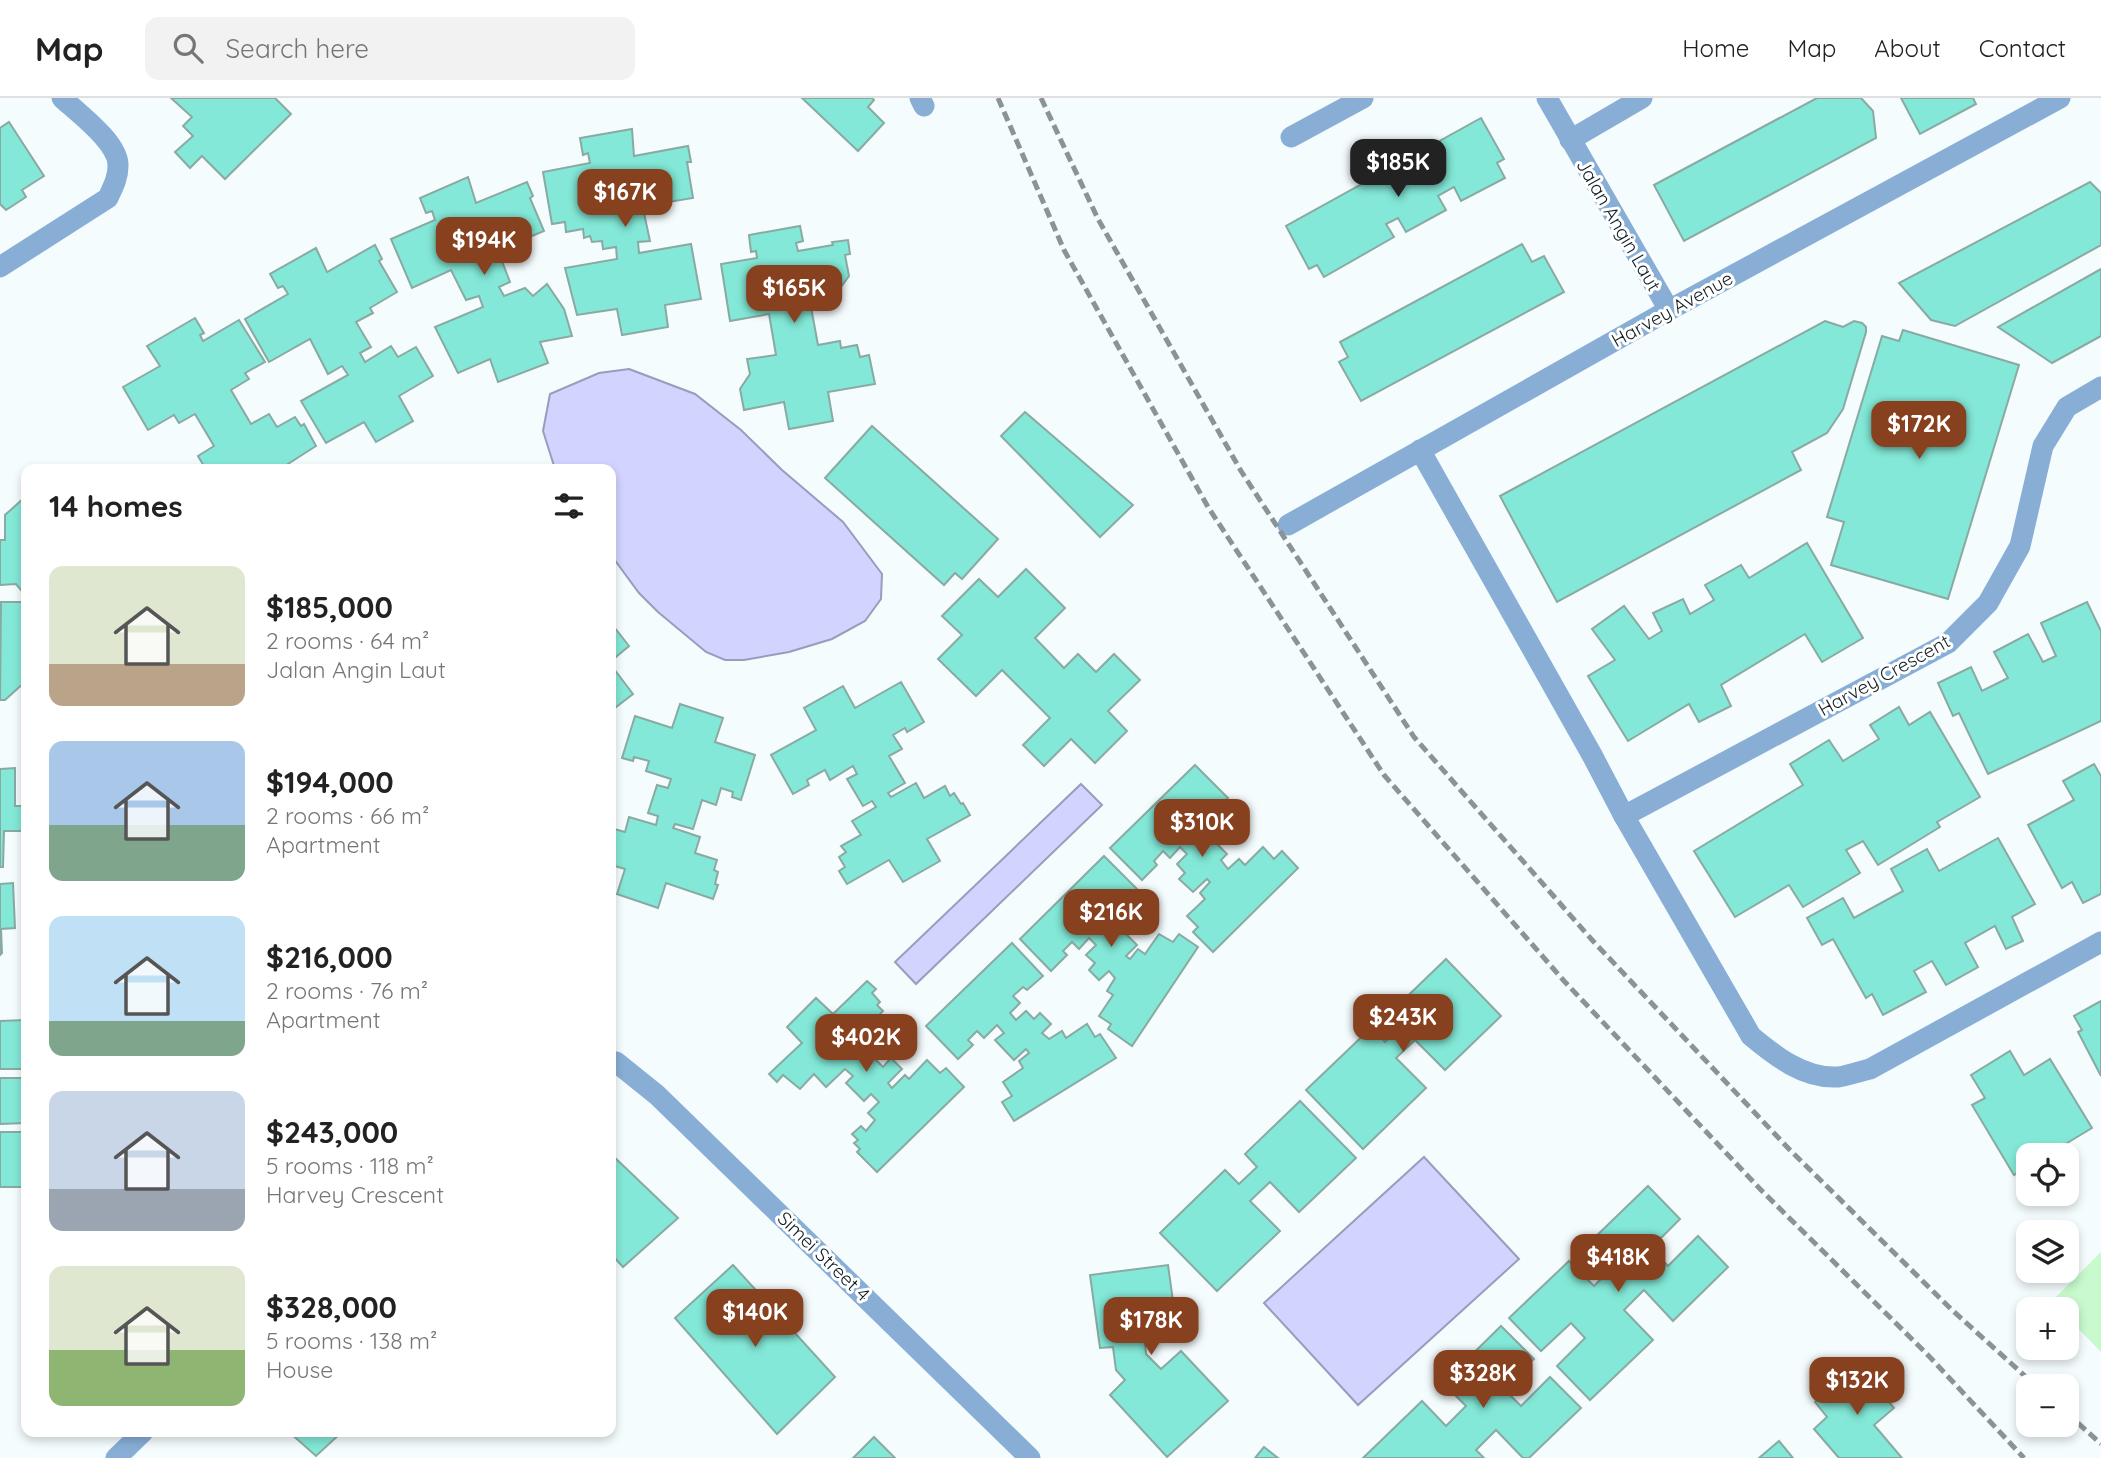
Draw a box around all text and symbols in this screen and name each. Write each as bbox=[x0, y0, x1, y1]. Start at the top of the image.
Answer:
search box bbox=[145, 17, 635, 80]
text: Map bbox=[35, 28, 103, 69]
icon: search bbox=[169, 29, 207, 67]
text: Search here bbox=[225, 32, 369, 65]
text: Home bbox=[1682, 33, 1749, 63]
text: Map bbox=[1787, 33, 1836, 63]
text: About bbox=[1874, 33, 1941, 63]
text: Contact bbox=[1979, 33, 2066, 63]
pin: $185K bbox=[1349, 140, 1447, 199]
text: $185K bbox=[1366, 147, 1430, 176]
street label: Jalan Angin Laut bbox=[1571, 155, 1667, 295]
pin: $167K bbox=[576, 170, 674, 229]
text: $167K bbox=[593, 177, 657, 206]
pin: $194K bbox=[435, 218, 533, 277]
text: $194K bbox=[452, 225, 516, 254]
pin: $165K bbox=[745, 266, 843, 325]
street label: Harvey Avenue bbox=[1607, 266, 1737, 352]
text: $165K bbox=[762, 273, 826, 302]
pin: $172K bbox=[1870, 402, 1968, 461]
text: $172K bbox=[1887, 409, 1951, 438]
text: 14 homes bbox=[49, 487, 183, 525]
icon: filters bbox=[550, 487, 588, 525]
text: $185,000 bbox=[266, 588, 393, 626]
icon: home bbox=[105, 594, 189, 678]
text: 2 rooms · 64 m² bbox=[266, 626, 429, 655]
street label: Harvey Crescent bbox=[1814, 629, 1954, 721]
text: Jalan Angin Laut bbox=[266, 655, 446, 684]
text: $194,000 bbox=[266, 763, 394, 801]
icon: home bbox=[105, 769, 189, 853]
pin: $310K bbox=[1153, 800, 1251, 859]
text: 2 rooms · 66 m² bbox=[266, 801, 429, 830]
text: $310K bbox=[1170, 807, 1234, 836]
text: Apartment bbox=[266, 830, 380, 859]
pin: $216K bbox=[1062, 890, 1160, 949]
text: $216K bbox=[1079, 897, 1143, 926]
text: $216,000 bbox=[266, 938, 393, 976]
icon: home bbox=[105, 944, 189, 1028]
text: 2 rooms · 76 m² bbox=[266, 976, 428, 1005]
pin: $243K bbox=[1354, 995, 1452, 1054]
text: $243K bbox=[1369, 1002, 1437, 1031]
text: Apartment bbox=[266, 1005, 380, 1034]
pin: $402K bbox=[817, 1014, 915, 1074]
text: $402K bbox=[831, 1022, 901, 1051]
text: $243,000 bbox=[266, 1113, 398, 1151]
icon: home bbox=[105, 1119, 189, 1203]
map controls bbox=[2016, 1143, 2079, 1437]
button: locate bbox=[2016, 1143, 2079, 1206]
text: 5 rooms · 118 m² bbox=[266, 1151, 434, 1180]
text: Harvey Crescent bbox=[266, 1180, 444, 1209]
street label: Simei Street 4 bbox=[773, 1206, 875, 1306]
button: layers bbox=[2016, 1220, 2079, 1283]
pin: $418K bbox=[1569, 1234, 1667, 1294]
text: $418K bbox=[1586, 1242, 1650, 1271]
text: $328,000 bbox=[266, 1288, 397, 1326]
pin: $140K bbox=[706, 1290, 804, 1349]
icon: home bbox=[105, 1294, 189, 1378]
text: $140K bbox=[722, 1297, 788, 1326]
button: + bbox=[2016, 1297, 2079, 1360]
pin: $178K bbox=[1102, 1298, 1200, 1357]
text: $178K bbox=[1120, 1305, 1182, 1334]
text: 5 rooms · 138 m² bbox=[266, 1326, 437, 1355]
pin: $328K bbox=[1434, 1350, 1532, 1410]
text: House bbox=[266, 1355, 333, 1384]
text: $328K bbox=[1450, 1358, 1516, 1387]
pin: $132K bbox=[1808, 1358, 1906, 1417]
text: $132K bbox=[1825, 1365, 1889, 1394]
button: − bbox=[2016, 1374, 2079, 1437]

